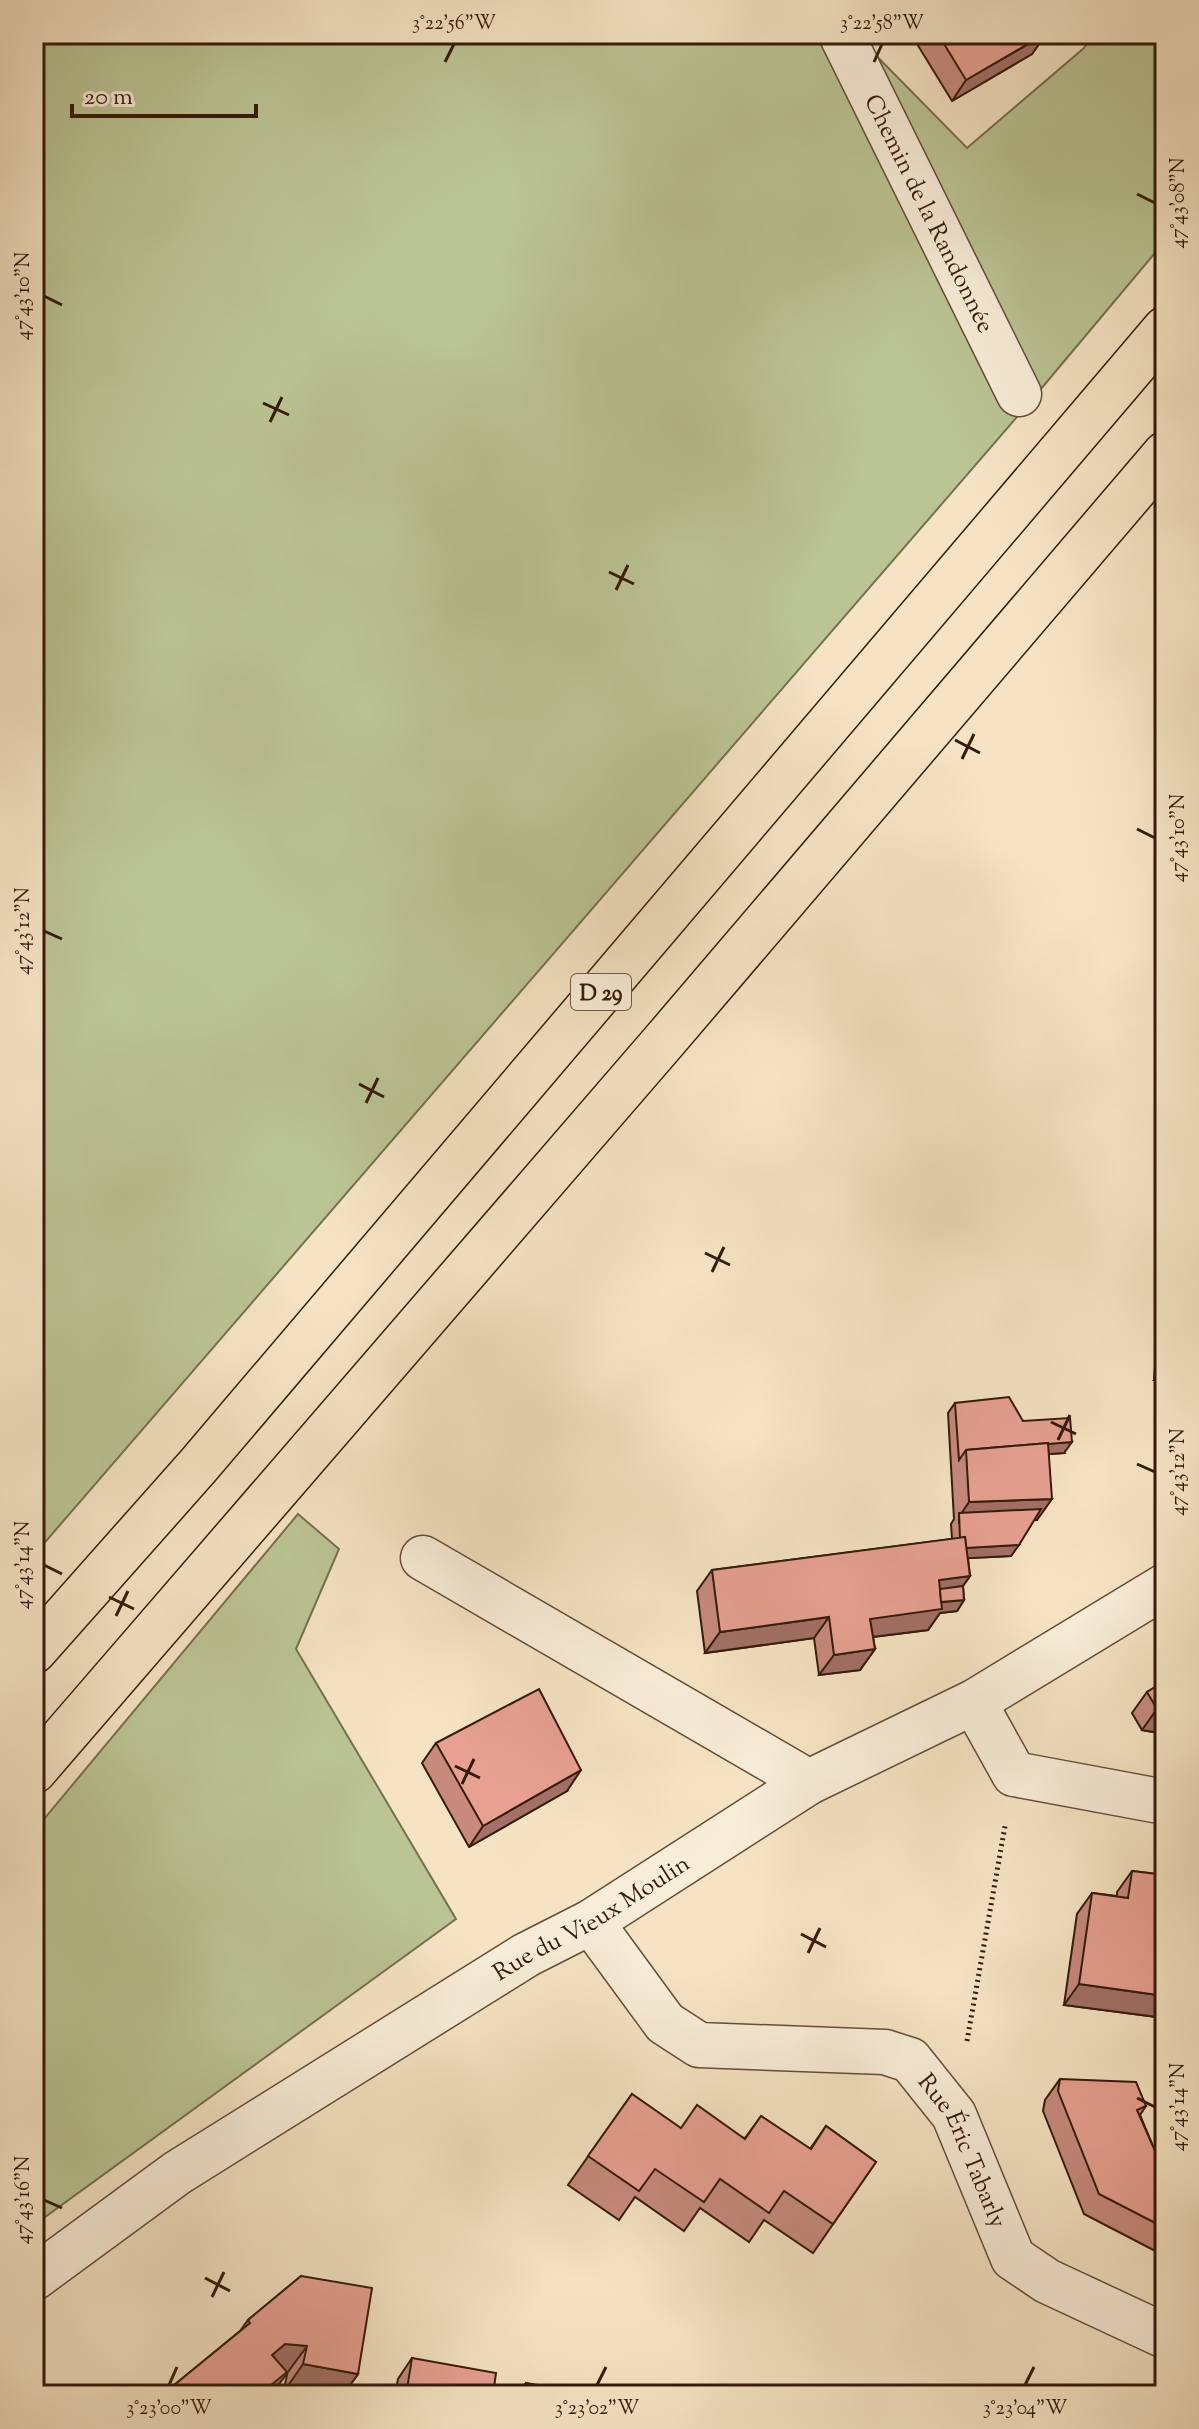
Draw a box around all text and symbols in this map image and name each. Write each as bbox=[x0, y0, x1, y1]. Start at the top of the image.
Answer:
text: 3°22'56"W bbox=[412, 10, 496, 39]
text: 3°22'58"W bbox=[840, 10, 924, 39]
scale bar bbox=[72, 68, 256, 118]
text: 20 m bbox=[84, 81, 133, 115]
street label: Chemin de la Randonnée bbox=[855, 89, 1001, 339]
text: 47°43'08"N bbox=[1165, 157, 1194, 249]
text: 47°43'10"N bbox=[10, 252, 39, 340]
text: 47°43'10"N bbox=[1165, 794, 1194, 882]
text: 47°43'12"N bbox=[10, 887, 39, 975]
road number: D 29 bbox=[571, 974, 631, 1010]
text: 47°43'12"N bbox=[1165, 1428, 1194, 1516]
text: 47°43'14"N bbox=[10, 1521, 39, 1609]
street label: Rue du Vieux Moulin bbox=[487, 1848, 697, 1990]
text: 47°43'14"N bbox=[1165, 2063, 1194, 2151]
street label: Rue Éric Tabarly bbox=[908, 2067, 1014, 2234]
text: 47°43'16"N bbox=[10, 2156, 39, 2244]
text: 3°23'00"W bbox=[126, 2395, 212, 2424]
text: 3°23'02"W bbox=[555, 2395, 639, 2424]
text: 3°23'04"W bbox=[983, 2395, 1067, 2424]

